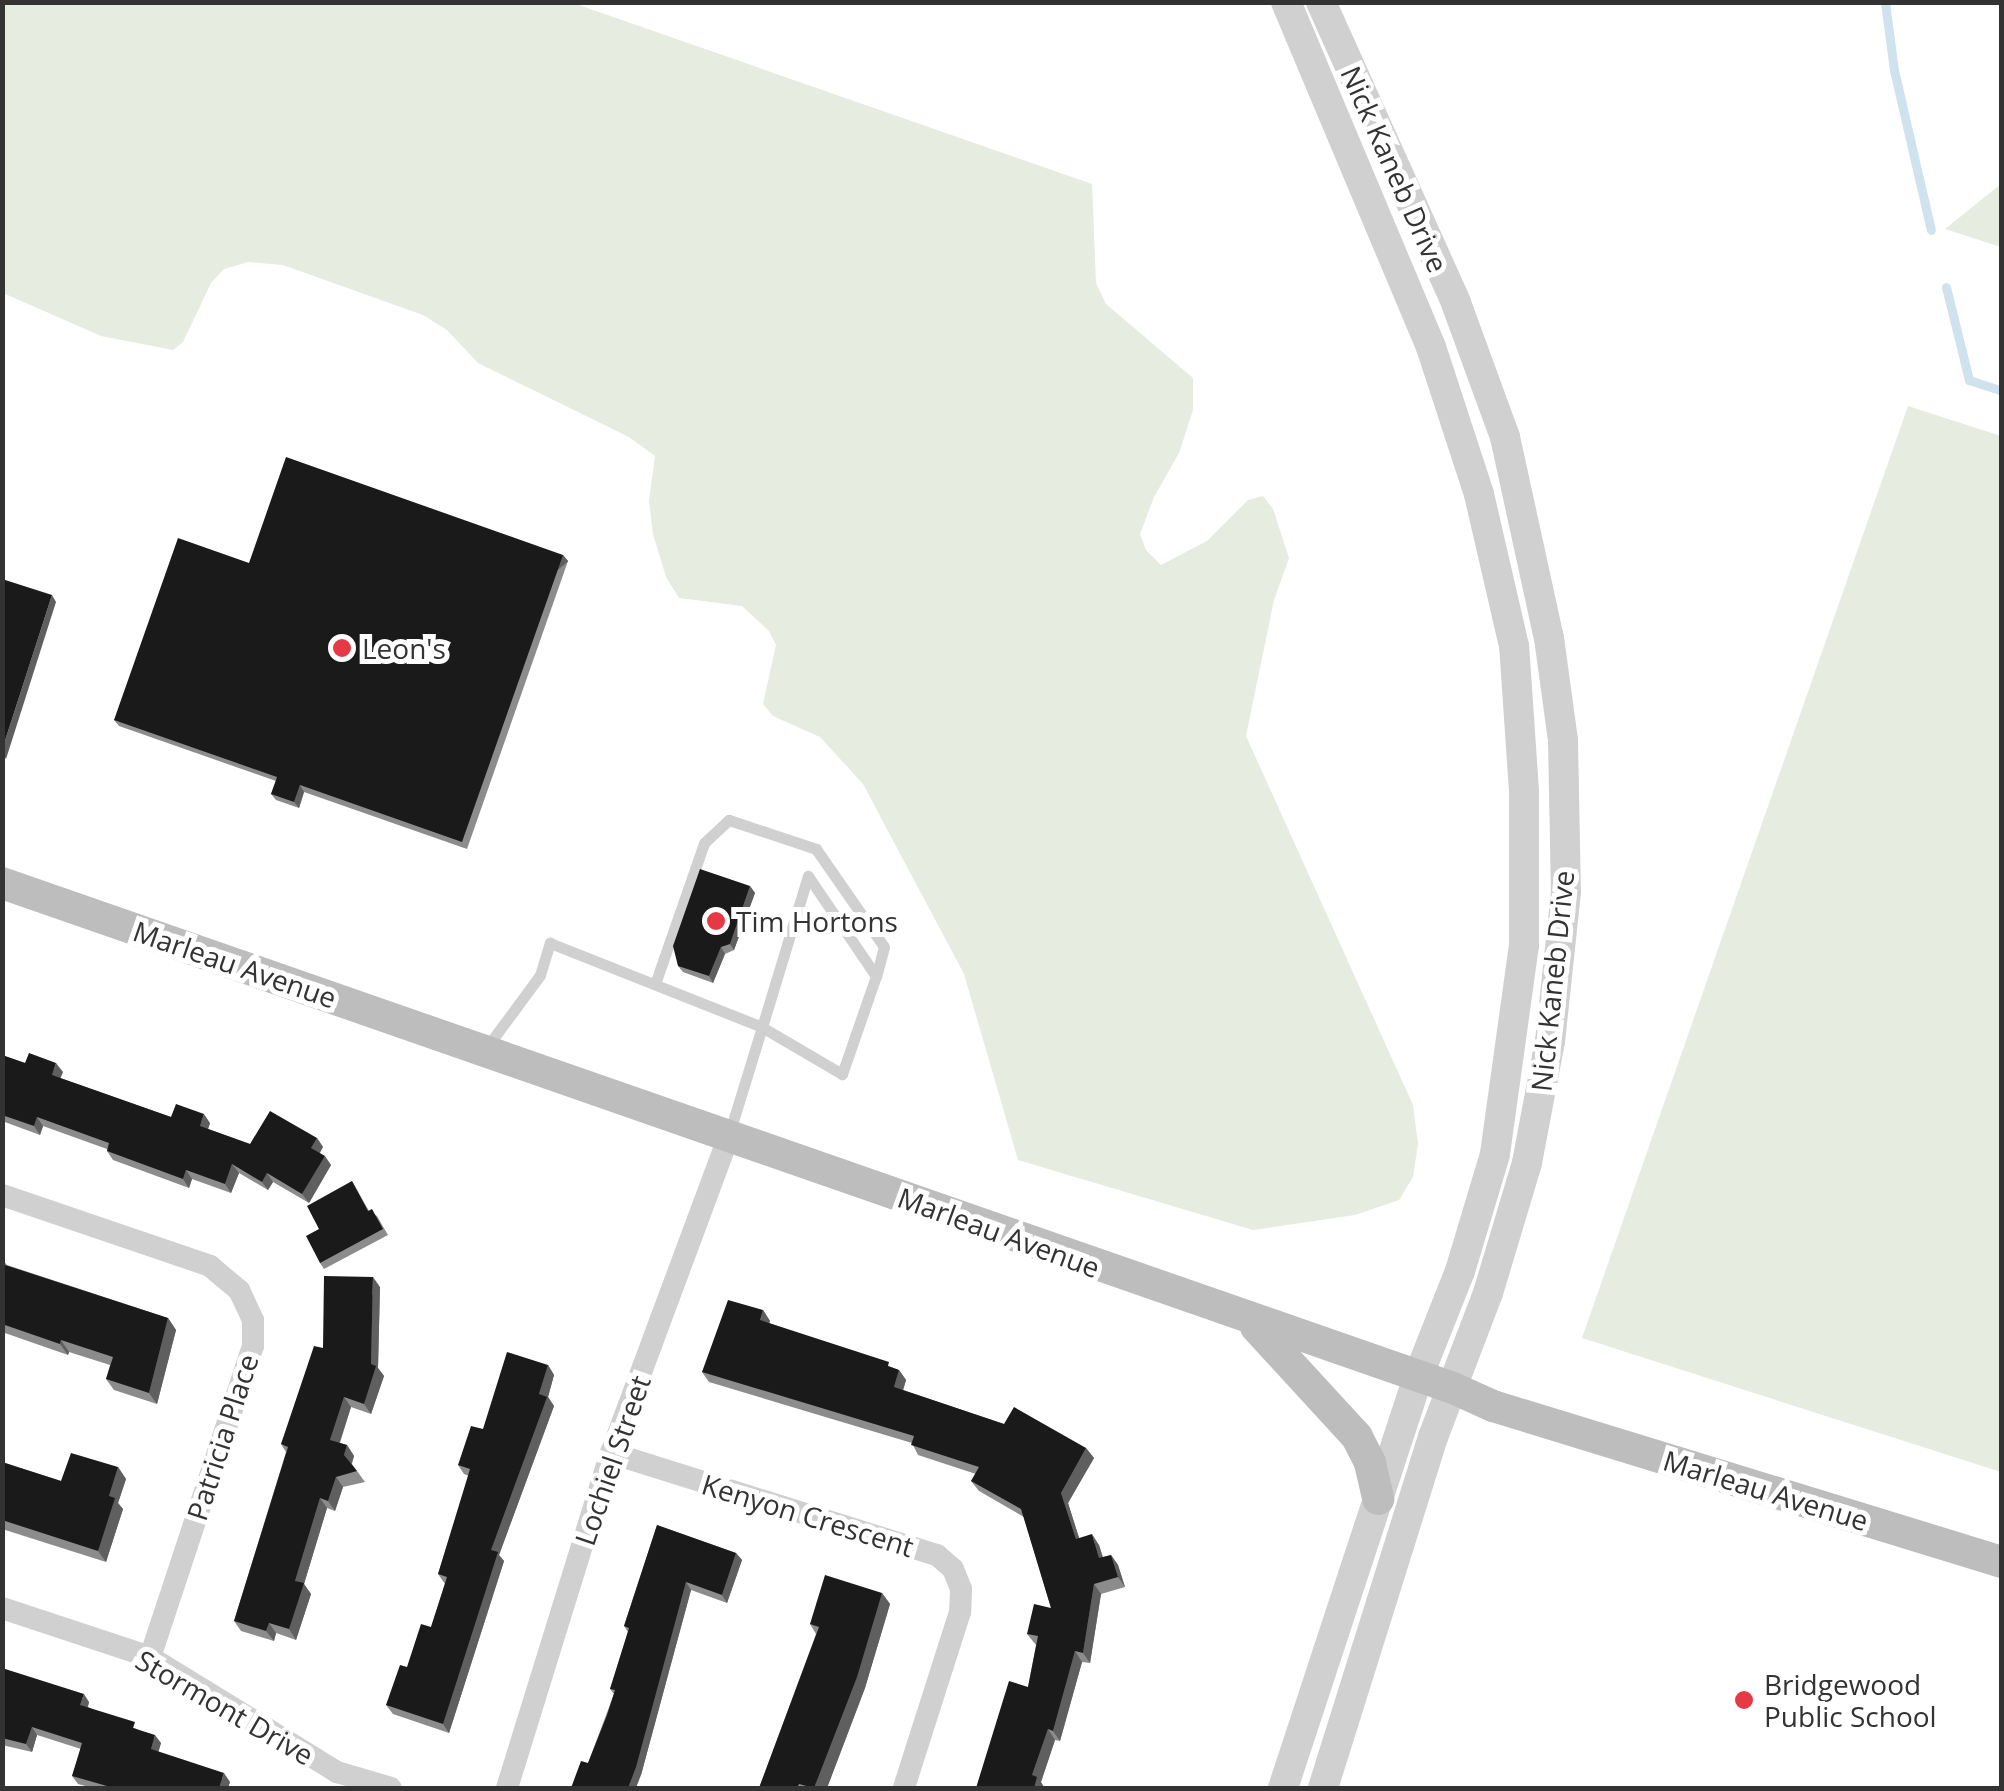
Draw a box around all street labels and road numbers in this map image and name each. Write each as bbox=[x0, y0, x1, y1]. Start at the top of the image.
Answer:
street label: Nick Kaneb Drive bbox=[1334, 61, 1456, 277]
street label: Nick Kaneb Drive bbox=[1524, 869, 1580, 1093]
street label: Marleau Avenue bbox=[129, 914, 341, 1014]
street label: Marleau Avenue bbox=[893, 1180, 1105, 1284]
street label: Patricia Place bbox=[179, 1350, 265, 1524]
street label: Lochiel Street bbox=[567, 1371, 657, 1549]
street label: Marleau Avenue bbox=[1659, 1443, 1873, 1537]
street label: Kenyon Crescent bbox=[698, 1467, 918, 1563]
street label: Stormont Drive bbox=[130, 1643, 320, 1771]

